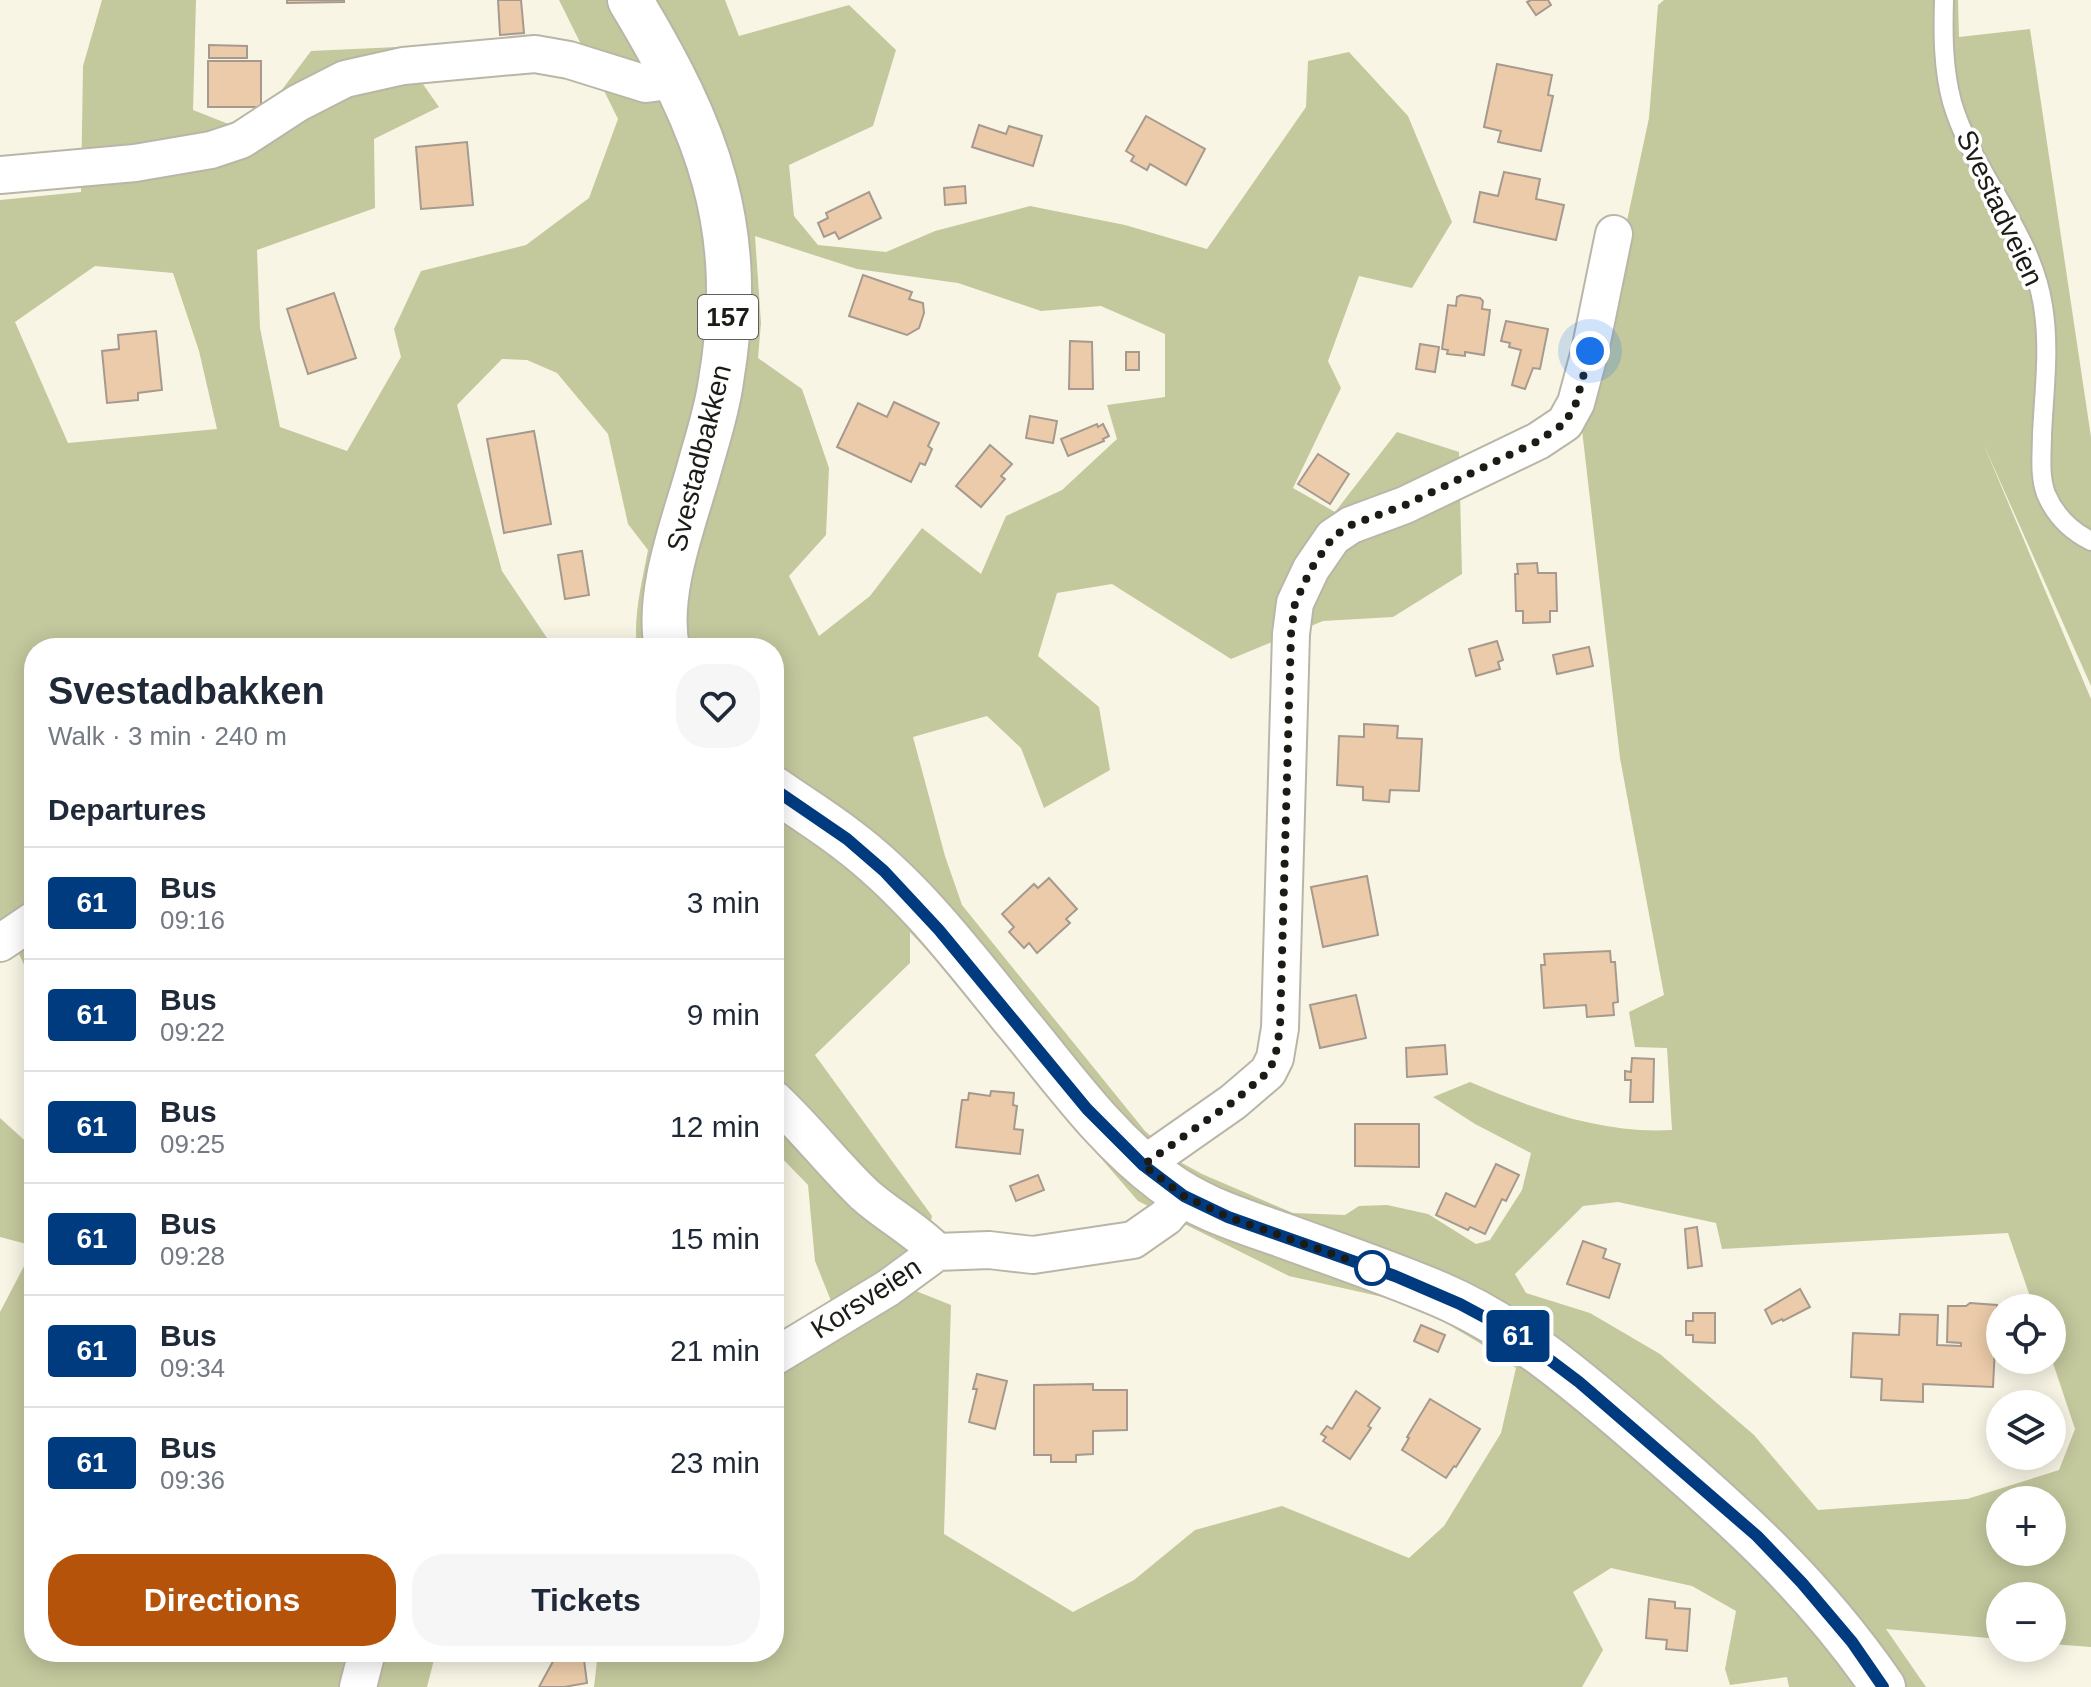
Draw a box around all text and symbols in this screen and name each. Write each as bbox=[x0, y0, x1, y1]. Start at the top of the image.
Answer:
street label: Svestadveien bbox=[1950, 125, 2050, 291]
road number: 157 bbox=[698, 295, 758, 339]
your location bbox=[1570, 331, 1610, 371]
street label: Svestadbakken bbox=[661, 361, 737, 555]
button: heart bbox=[676, 664, 760, 748]
text: Svestadbakken bbox=[48, 670, 325, 712]
text: Walk · 3 min · 240 m bbox=[48, 721, 287, 751]
text: Departures bbox=[48, 793, 206, 826]
text: Bus bbox=[160, 871, 217, 904]
text: 3 min bbox=[687, 886, 760, 919]
text: 61 bbox=[76, 887, 108, 918]
text: 09:16 bbox=[160, 905, 225, 935]
text: Bus bbox=[160, 983, 217, 1016]
text: 9 min bbox=[687, 998, 760, 1031]
text: 61 bbox=[76, 999, 108, 1030]
text: 09:22 bbox=[160, 1017, 225, 1047]
text: Bus bbox=[160, 1095, 217, 1128]
text: 12 min bbox=[670, 1110, 760, 1143]
text: 61 bbox=[76, 1111, 108, 1142]
text: 09:25 bbox=[160, 1129, 225, 1159]
text: Bus bbox=[160, 1207, 217, 1240]
text: 15 min bbox=[670, 1222, 760, 1255]
text: 61 bbox=[76, 1223, 108, 1254]
text: 09:28 bbox=[160, 1241, 225, 1271]
street label: Korsveien bbox=[805, 1251, 927, 1345]
unlabelled marker bbox=[1355, 1251, 1389, 1285]
map controls bbox=[1986, 1294, 2066, 1662]
button: locate bbox=[1986, 1294, 2066, 1374]
line badge: 61 bbox=[1482, 1310, 1554, 1362]
text: Bus bbox=[160, 1319, 217, 1352]
text: 61 bbox=[1502, 1320, 1534, 1351]
text: 21 min bbox=[670, 1334, 760, 1367]
text: 61 bbox=[76, 1335, 108, 1366]
text: 09:34 bbox=[160, 1353, 225, 1383]
button: layers bbox=[1986, 1390, 2066, 1470]
text: Bus bbox=[160, 1431, 217, 1464]
text: 23 min bbox=[670, 1446, 760, 1479]
text: 61 bbox=[76, 1447, 108, 1478]
text: 09:36 bbox=[160, 1465, 225, 1495]
button: + bbox=[1986, 1486, 2066, 1566]
button: Directions bbox=[48, 1554, 396, 1646]
button: Tickets bbox=[412, 1554, 760, 1646]
button: − bbox=[1986, 1582, 2066, 1662]

